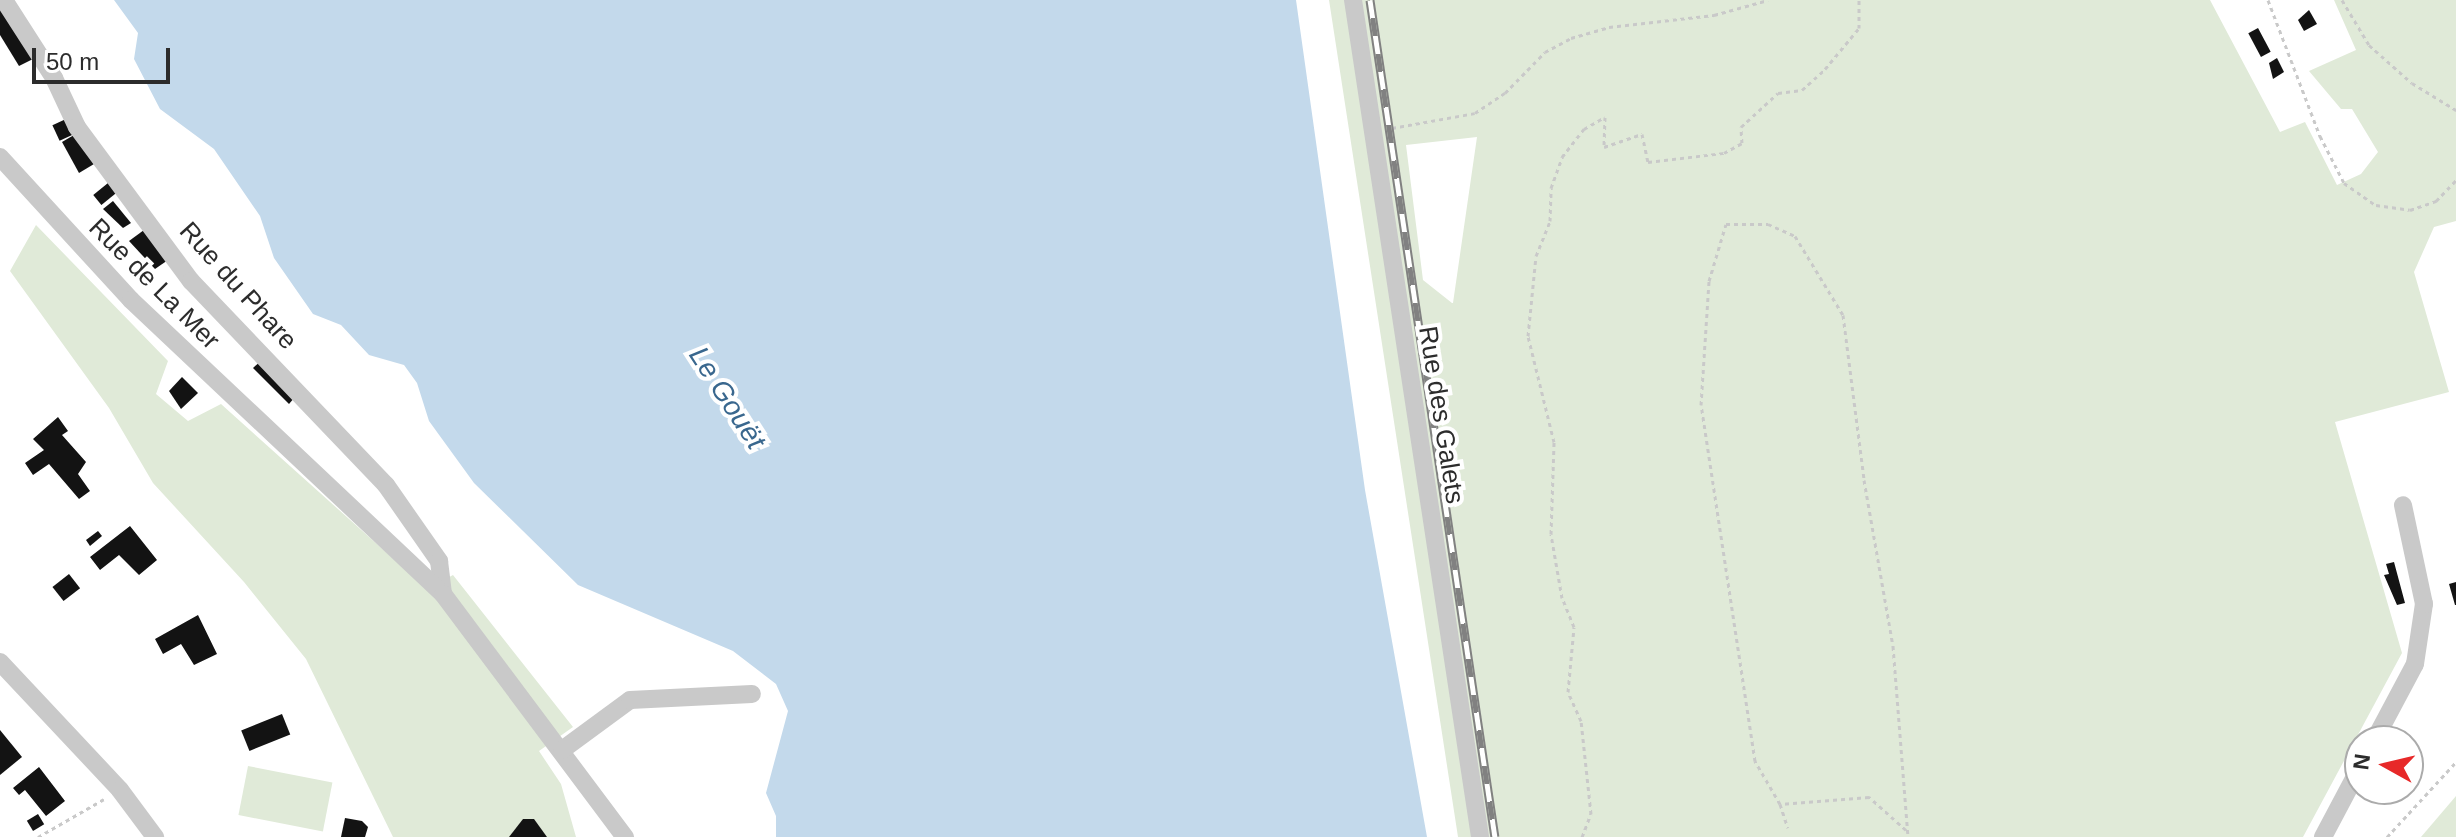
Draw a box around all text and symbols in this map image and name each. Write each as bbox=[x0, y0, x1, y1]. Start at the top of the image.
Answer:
scale bar bbox=[36, 32, 174, 82]
text: 50 m bbox=[46, 48, 99, 75]
street label: Rue de La Mer bbox=[82, 212, 226, 356]
street label: Rue du Phare bbox=[173, 216, 303, 356]
street label: Rue des Galets bbox=[1412, 324, 1470, 506]
water label: Le Gouët bbox=[682, 341, 772, 455]
north arrow bbox=[2344, 725, 2424, 805]
text: N bbox=[2348, 752, 2375, 771]

